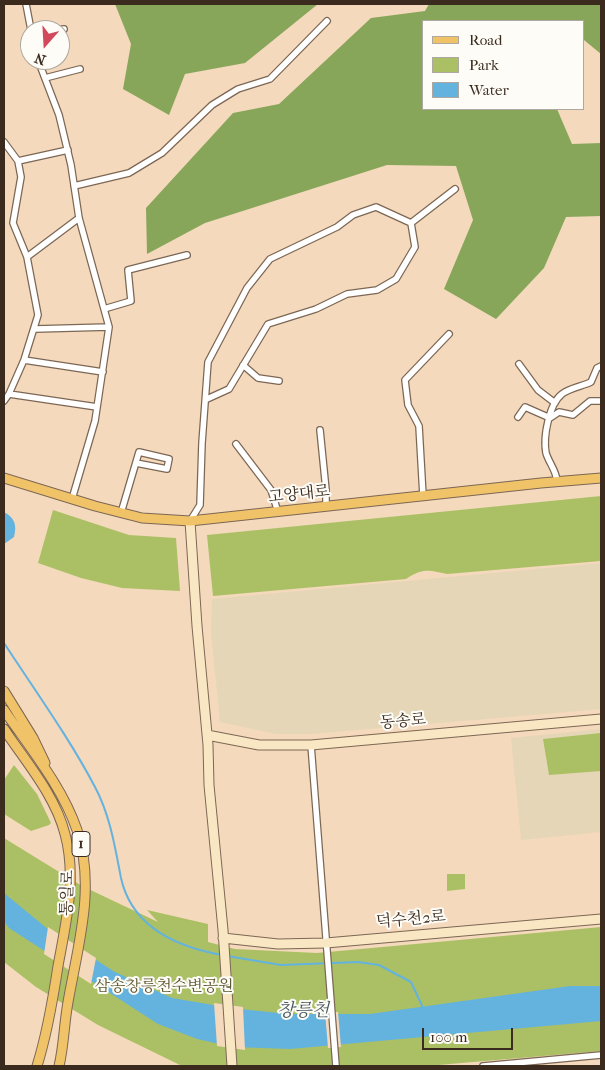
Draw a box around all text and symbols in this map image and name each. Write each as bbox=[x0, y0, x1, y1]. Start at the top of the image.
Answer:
north arrow bbox=[20, 20, 70, 70]
legend bbox=[422, 20, 585, 110]
text: Road bbox=[469, 31, 502, 49]
text: N bbox=[32, 49, 48, 68]
text: Park bbox=[469, 56, 499, 74]
text: Water bbox=[469, 81, 509, 99]
street label: 고양대로 bbox=[267, 482, 331, 508]
street label: 동송로 bbox=[379, 710, 427, 734]
road number: 1 bbox=[72, 832, 90, 856]
street label: 통일로 bbox=[58, 869, 78, 917]
street label: 덕수천2로 bbox=[375, 907, 447, 933]
park label: 삼송창릉천수변공원 bbox=[94, 977, 234, 997]
water label: 창릉천 bbox=[277, 1001, 329, 1023]
scale bar bbox=[425, 1018, 516, 1050]
text: 100 m bbox=[430, 1028, 468, 1046]

